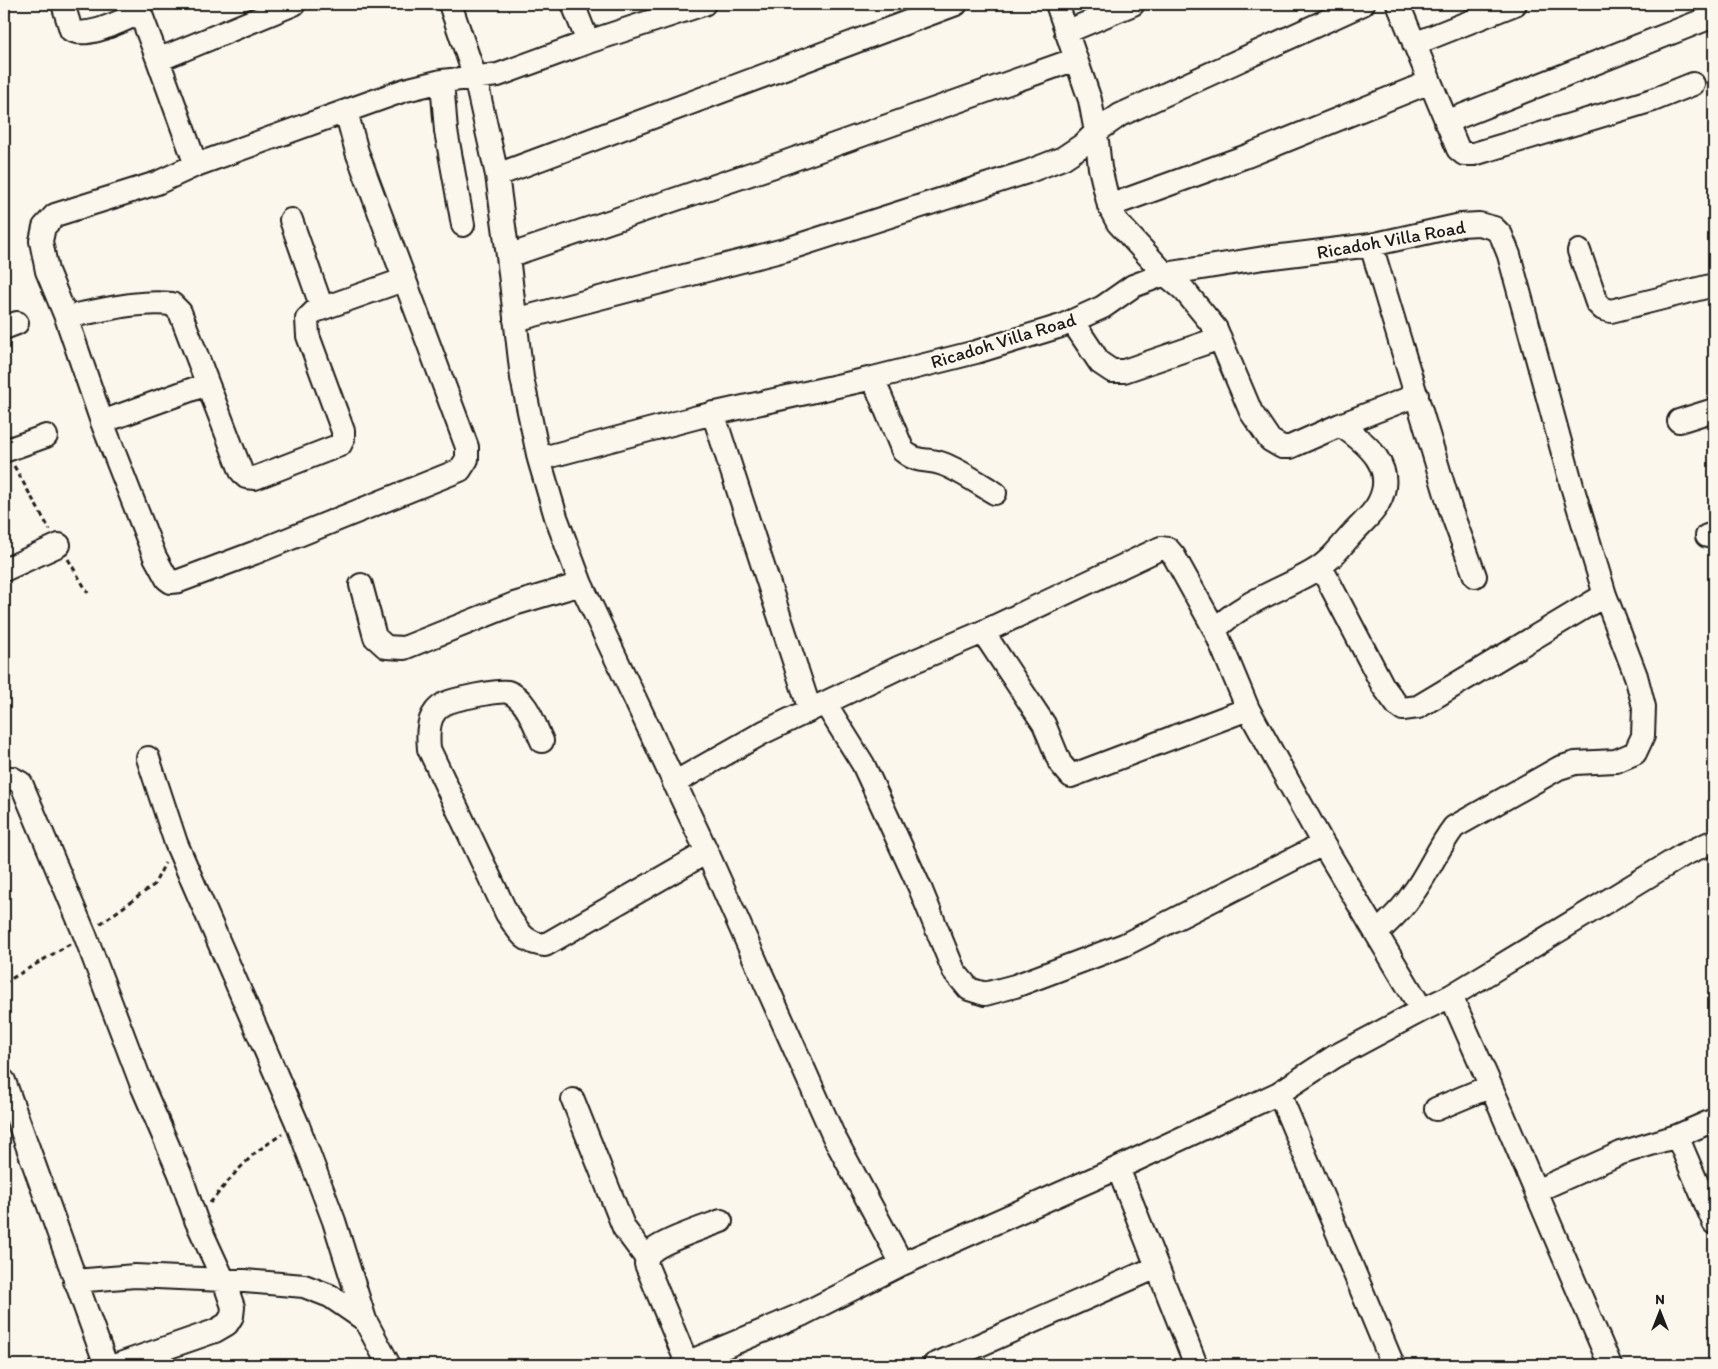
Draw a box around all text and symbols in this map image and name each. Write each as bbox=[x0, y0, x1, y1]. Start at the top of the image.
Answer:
street label: Ricadoh Villa Road bbox=[1315, 215, 1468, 264]
street label: Ricadoh Villa Road bbox=[928, 307, 1079, 374]
north arrow bbox=[1636, 1286, 1686, 1336]
text: N bbox=[1655, 1291, 1665, 1308]

